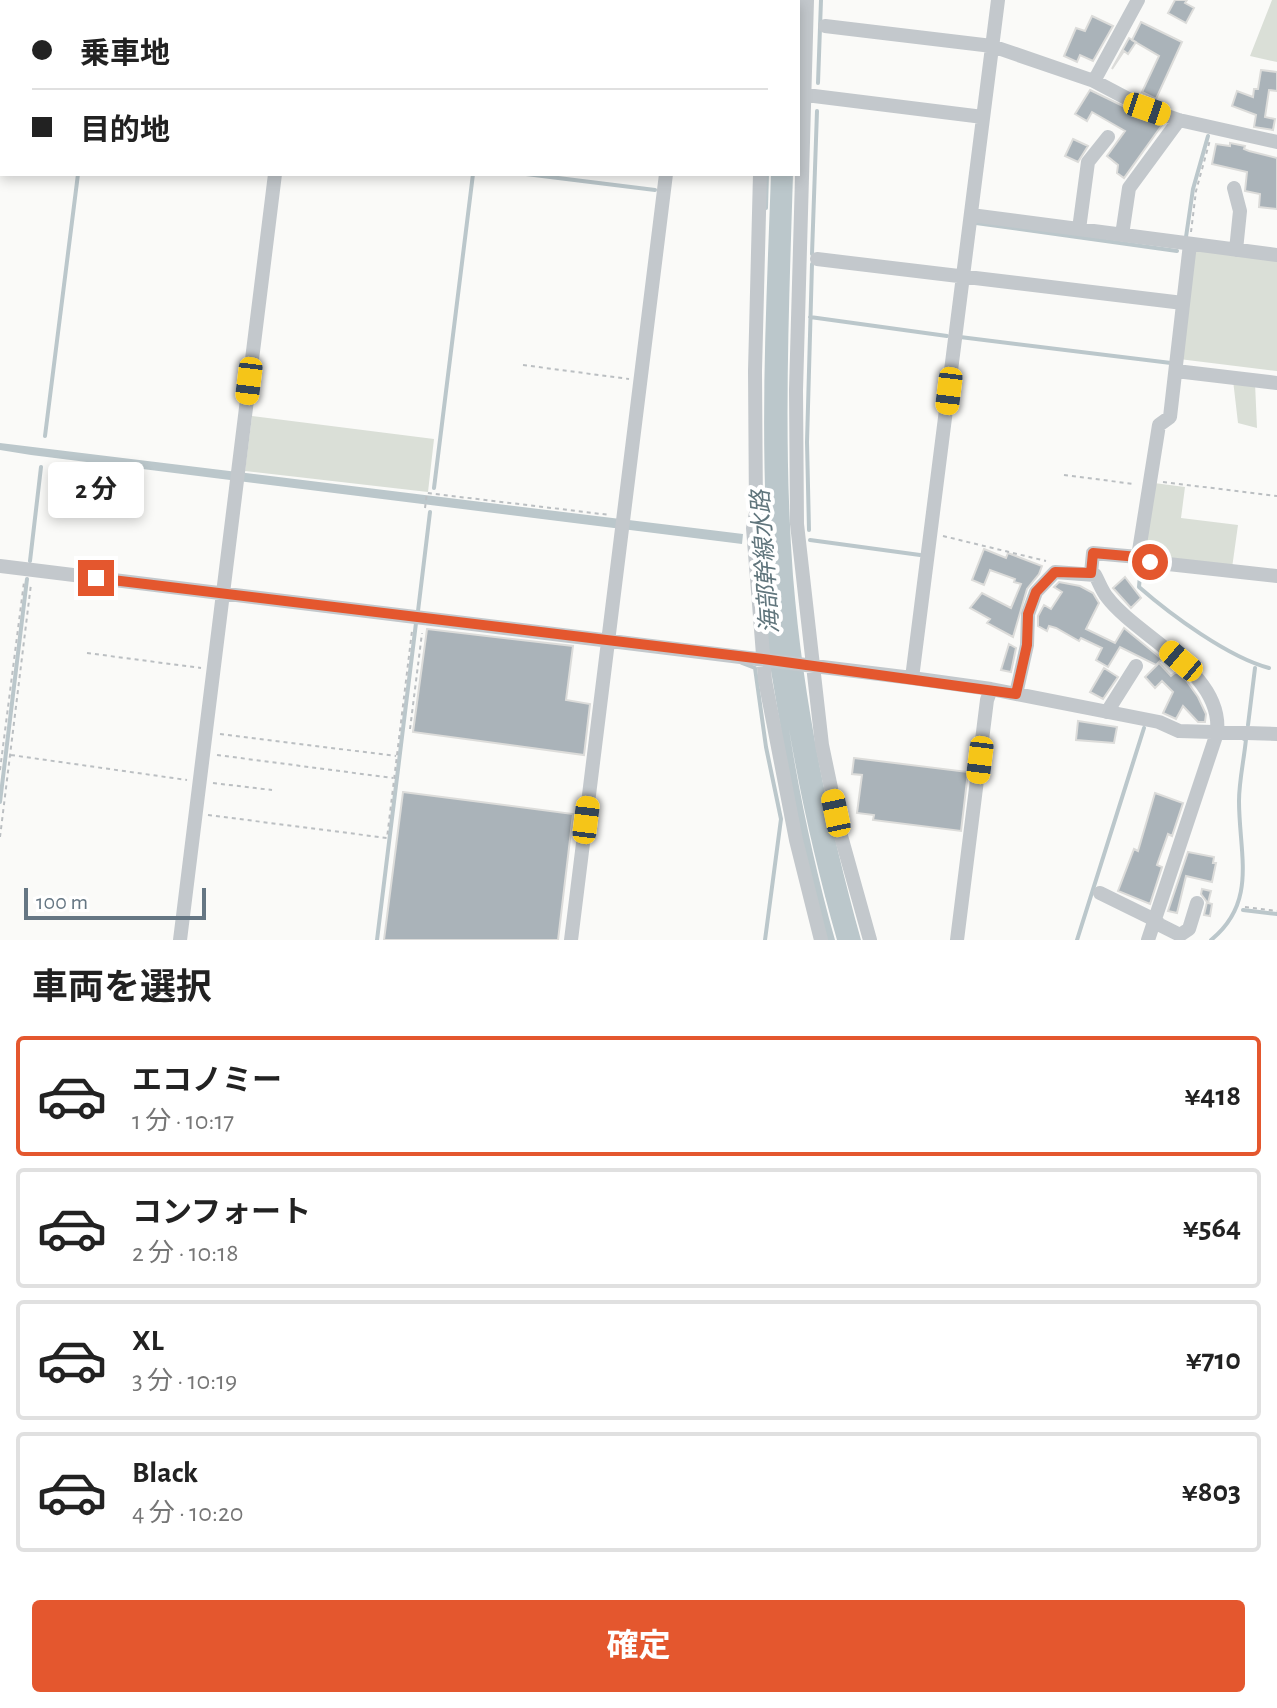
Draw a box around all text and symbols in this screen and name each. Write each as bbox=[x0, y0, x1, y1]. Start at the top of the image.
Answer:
text: 乗車地 bbox=[80, 39, 170, 69]
car bbox=[1120, 90, 1174, 128]
text: 目的地 bbox=[80, 116, 170, 146]
car bbox=[234, 356, 264, 406]
car bbox=[934, 366, 964, 416]
callout: 2 分 bbox=[48, 462, 144, 518]
text: 2 分 bbox=[75, 477, 117, 503]
water label: 海部幹線水路 bbox=[747, 487, 783, 635]
route start bbox=[1132, 544, 1168, 580]
route end bbox=[78, 560, 114, 596]
car bbox=[1155, 636, 1207, 686]
car bbox=[965, 735, 995, 785]
car bbox=[819, 787, 853, 839]
car bbox=[571, 795, 601, 845]
scale bar bbox=[24, 884, 206, 920]
text: 100 m bbox=[36, 891, 88, 913]
text: 車両を選択 bbox=[32, 970, 212, 1006]
icon: car bbox=[36, 1060, 108, 1132]
text: エコノミー bbox=[132, 1066, 282, 1096]
text: ¥418 bbox=[1185, 1081, 1241, 1111]
text: 1 分 · 10:17 bbox=[132, 1108, 234, 1134]
icon: car bbox=[36, 1192, 108, 1264]
text: コンフォート bbox=[132, 1198, 311, 1228]
text: ¥564 bbox=[1183, 1213, 1241, 1243]
text: 2 分 · 10:18 bbox=[132, 1240, 239, 1266]
icon: car bbox=[36, 1324, 108, 1396]
text: XL bbox=[132, 1326, 164, 1356]
text: ¥710 bbox=[1186, 1345, 1241, 1375]
text: 3 分 · 10:19 bbox=[132, 1368, 237, 1394]
icon: car bbox=[36, 1456, 108, 1528]
text: Black bbox=[132, 1458, 198, 1488]
text: ¥803 bbox=[1182, 1477, 1241, 1507]
text: 4 分 · 10:20 bbox=[132, 1500, 244, 1526]
button: 確定 bbox=[32, 1600, 1245, 1692]

